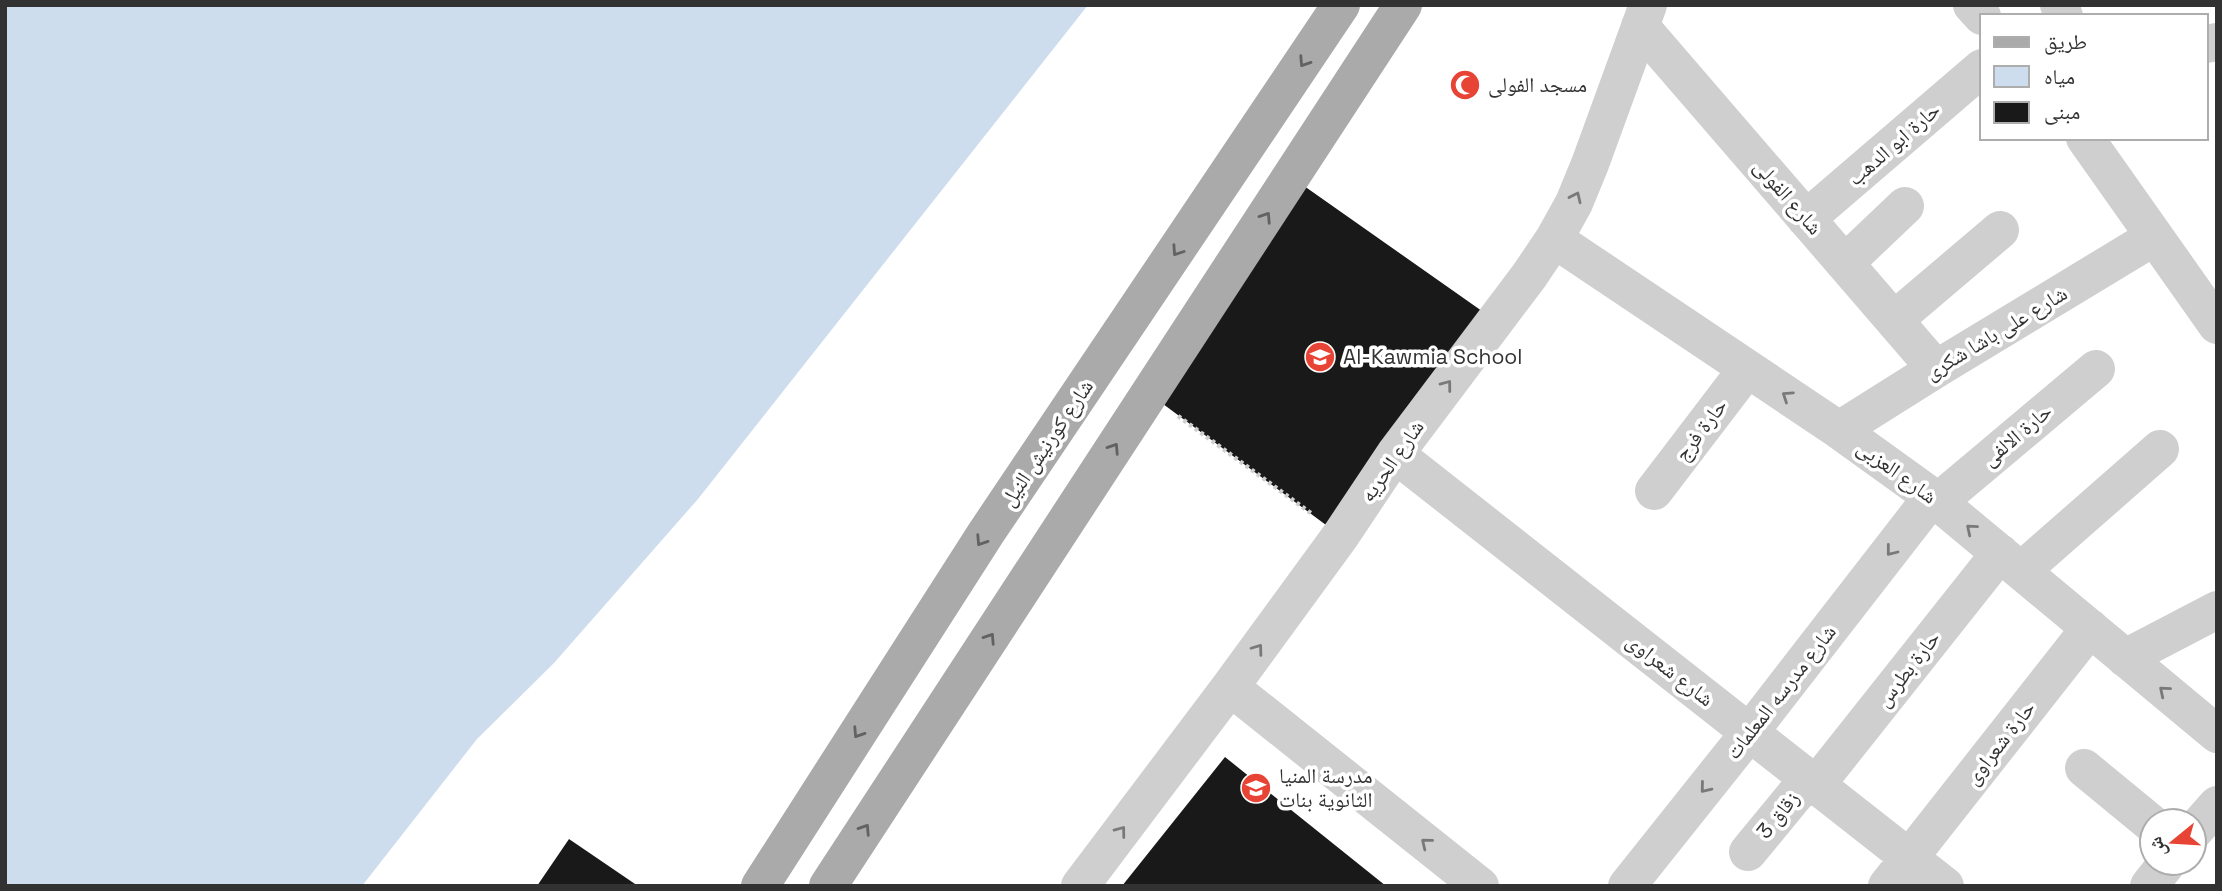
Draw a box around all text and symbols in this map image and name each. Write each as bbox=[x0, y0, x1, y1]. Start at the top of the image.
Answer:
legend bbox=[1980, 14, 2208, 140]
text: طريق bbox=[2044, 28, 2087, 55]
one-way arrow bbox=[1299, 55, 1312, 68]
text: مياه bbox=[2044, 63, 2075, 90]
mosque icon: مسجد الفولى bbox=[1448, 68, 1482, 102]
place label: مسجد الفولى bbox=[1488, 71, 1587, 98]
street label: حارة ابو الدهب bbox=[1842, 96, 1946, 191]
text: مبنى bbox=[2044, 98, 2080, 125]
street label: شارع الفولى bbox=[1748, 153, 1829, 240]
one-way arrow bbox=[1568, 192, 1582, 205]
one-way arrow bbox=[1257, 211, 1270, 224]
one-way arrow bbox=[1173, 243, 1185, 256]
street label: شارع على باشا شكرى bbox=[1920, 279, 2072, 386]
school or university icon: Al-Kawmia School bbox=[1303, 340, 1337, 374]
place label: Al-Kawmia School bbox=[1343, 343, 1523, 370]
street label: شارع كورنيش النيل bbox=[994, 374, 1099, 511]
one-way arrow bbox=[1439, 380, 1452, 392]
one-way arrow bbox=[1782, 391, 1795, 404]
street label: حارة فرج bbox=[1668, 393, 1733, 466]
street label: حارة الالفى bbox=[1976, 397, 2057, 472]
street label: شارع الحريه bbox=[1354, 414, 1430, 507]
street label: شارع العزبى bbox=[1852, 434, 1943, 510]
one-way arrow bbox=[1106, 443, 1118, 456]
one-way arrow bbox=[1967, 525, 1980, 537]
one-way arrow bbox=[976, 533, 989, 546]
one-way arrow bbox=[1886, 543, 1899, 555]
street label: شارع مدرسه المعلمات bbox=[1720, 619, 1842, 765]
street label: حارة بطرس bbox=[1869, 625, 1946, 712]
street label: شارع شعراوى bbox=[1621, 627, 1720, 712]
one-way arrow bbox=[981, 633, 994, 646]
one-way arrow bbox=[1249, 644, 1262, 657]
one-way arrow bbox=[2160, 687, 2173, 699]
street label: حارة شعراوى bbox=[1958, 695, 2041, 790]
one-way arrow bbox=[853, 725, 866, 738]
place label: مدرسة المنيا الثانوية بنات bbox=[1279, 762, 1372, 813]
school or university icon: مدرسة المنيا الثانوية بنات bbox=[1239, 771, 1273, 805]
one-way arrow bbox=[1701, 780, 1714, 793]
street label: زقاق 3 bbox=[1750, 785, 1805, 844]
north arrow bbox=[2138, 807, 2208, 877]
one-way arrow bbox=[857, 823, 870, 836]
one-way arrow bbox=[1113, 826, 1126, 839]
text: ش bbox=[2142, 834, 2172, 861]
one-way arrow bbox=[1422, 839, 1434, 852]

